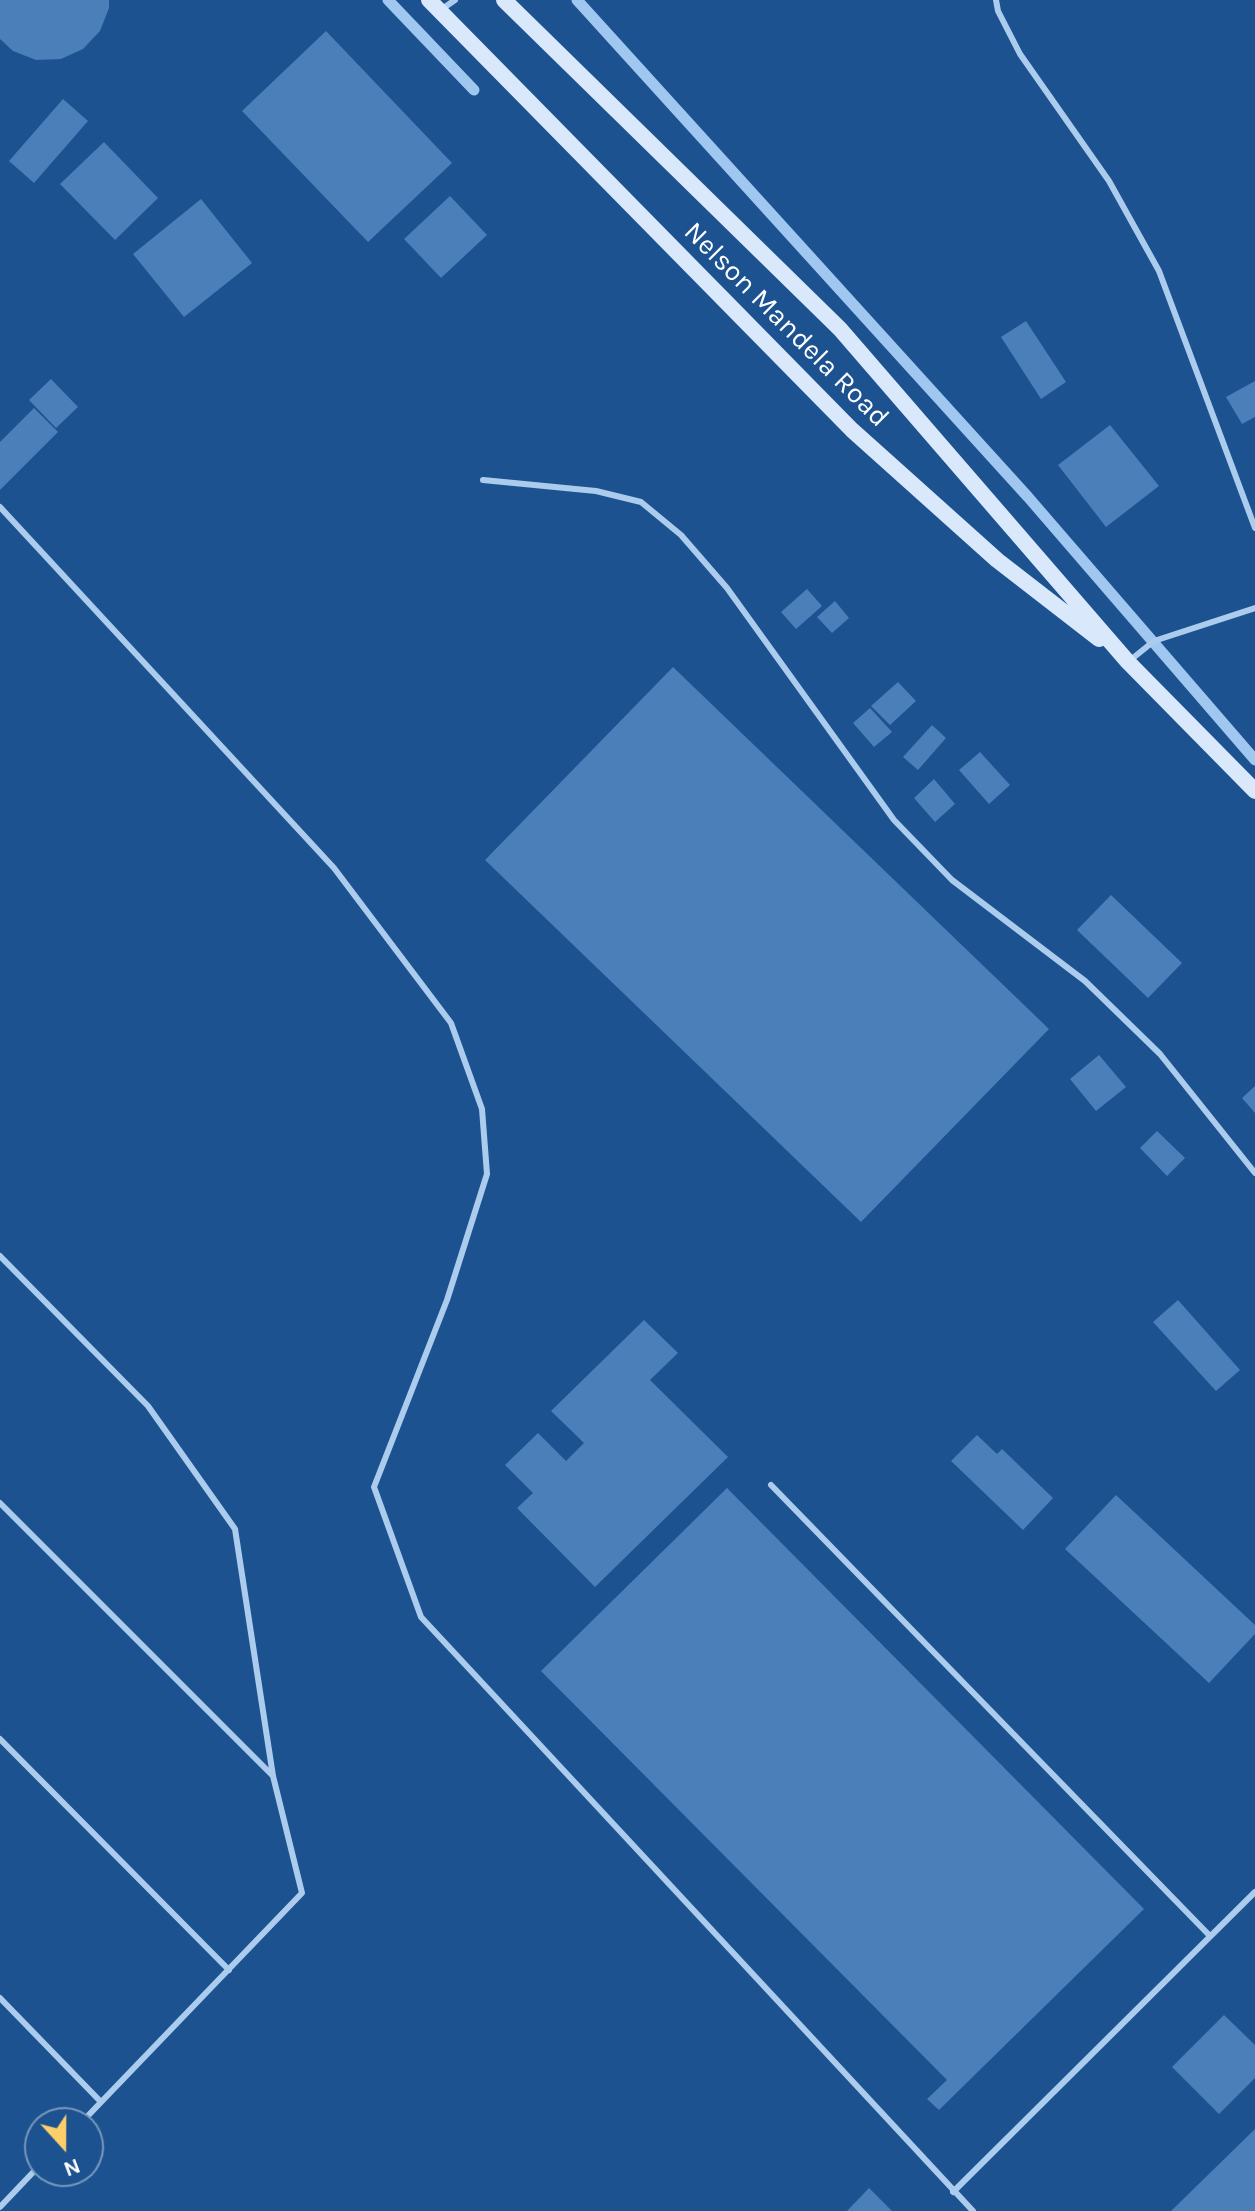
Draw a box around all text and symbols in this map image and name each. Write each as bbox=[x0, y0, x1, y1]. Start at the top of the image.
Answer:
street label: Nelson Mandela Road bbox=[676, 215, 896, 435]
north arrow bbox=[24, 2107, 104, 2187]
text: N bbox=[60, 2153, 84, 2183]

